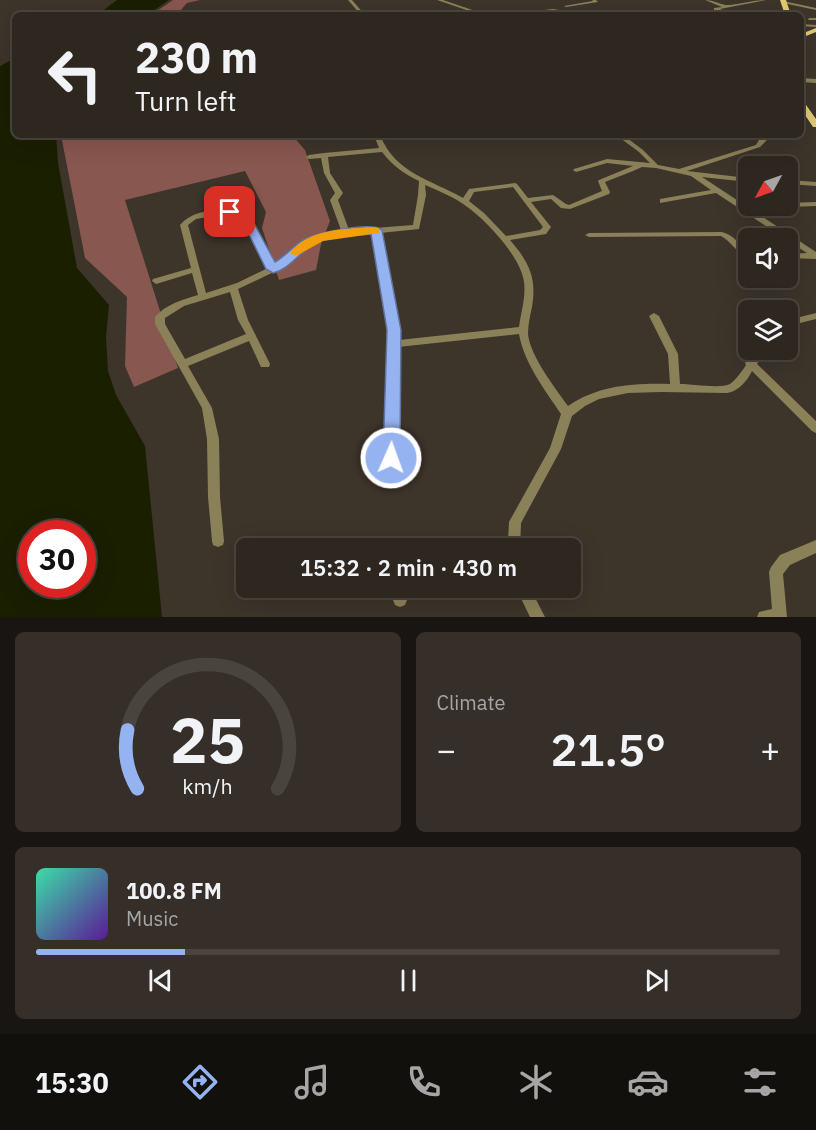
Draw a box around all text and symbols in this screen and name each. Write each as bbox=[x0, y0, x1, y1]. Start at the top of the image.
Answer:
text: 230 m bbox=[135, 30, 258, 85]
icon: left bbox=[36, 36, 114, 114]
text: Turn left bbox=[135, 83, 236, 118]
north arrow bbox=[738, 156, 798, 216]
map controls bbox=[738, 156, 798, 360]
pin bbox=[204, 186, 255, 237]
icon: arrive bbox=[213, 195, 246, 228]
button: sound bbox=[738, 228, 798, 288]
button: layers bbox=[738, 300, 798, 360]
position arrow bbox=[359, 426, 423, 490]
speed limit sign: 30 bbox=[18, 520, 96, 598]
text: 15:32 · 2 min · 430 m bbox=[300, 553, 517, 582]
text: Climate bbox=[437, 689, 505, 716]
text: 25 bbox=[170, 699, 245, 780]
text: 21.5° bbox=[550, 720, 666, 778]
text: − bbox=[437, 728, 456, 771]
text: + bbox=[760, 728, 780, 771]
text: km/h bbox=[183, 772, 233, 800]
text: 100.8 FM bbox=[126, 876, 222, 905]
text: Music bbox=[126, 905, 178, 932]
icon: previous bbox=[144, 964, 177, 997]
icon: pause bbox=[392, 964, 425, 997]
icon: next bbox=[640, 964, 673, 997]
icon: directions bbox=[179, 1061, 221, 1103]
icon: music bbox=[291, 1061, 333, 1103]
icon: phone bbox=[403, 1061, 445, 1103]
icon: climate bbox=[515, 1061, 557, 1103]
icon: car bbox=[627, 1061, 669, 1103]
icon: filters bbox=[739, 1061, 781, 1103]
text: 15:30 bbox=[35, 1065, 109, 1100]

